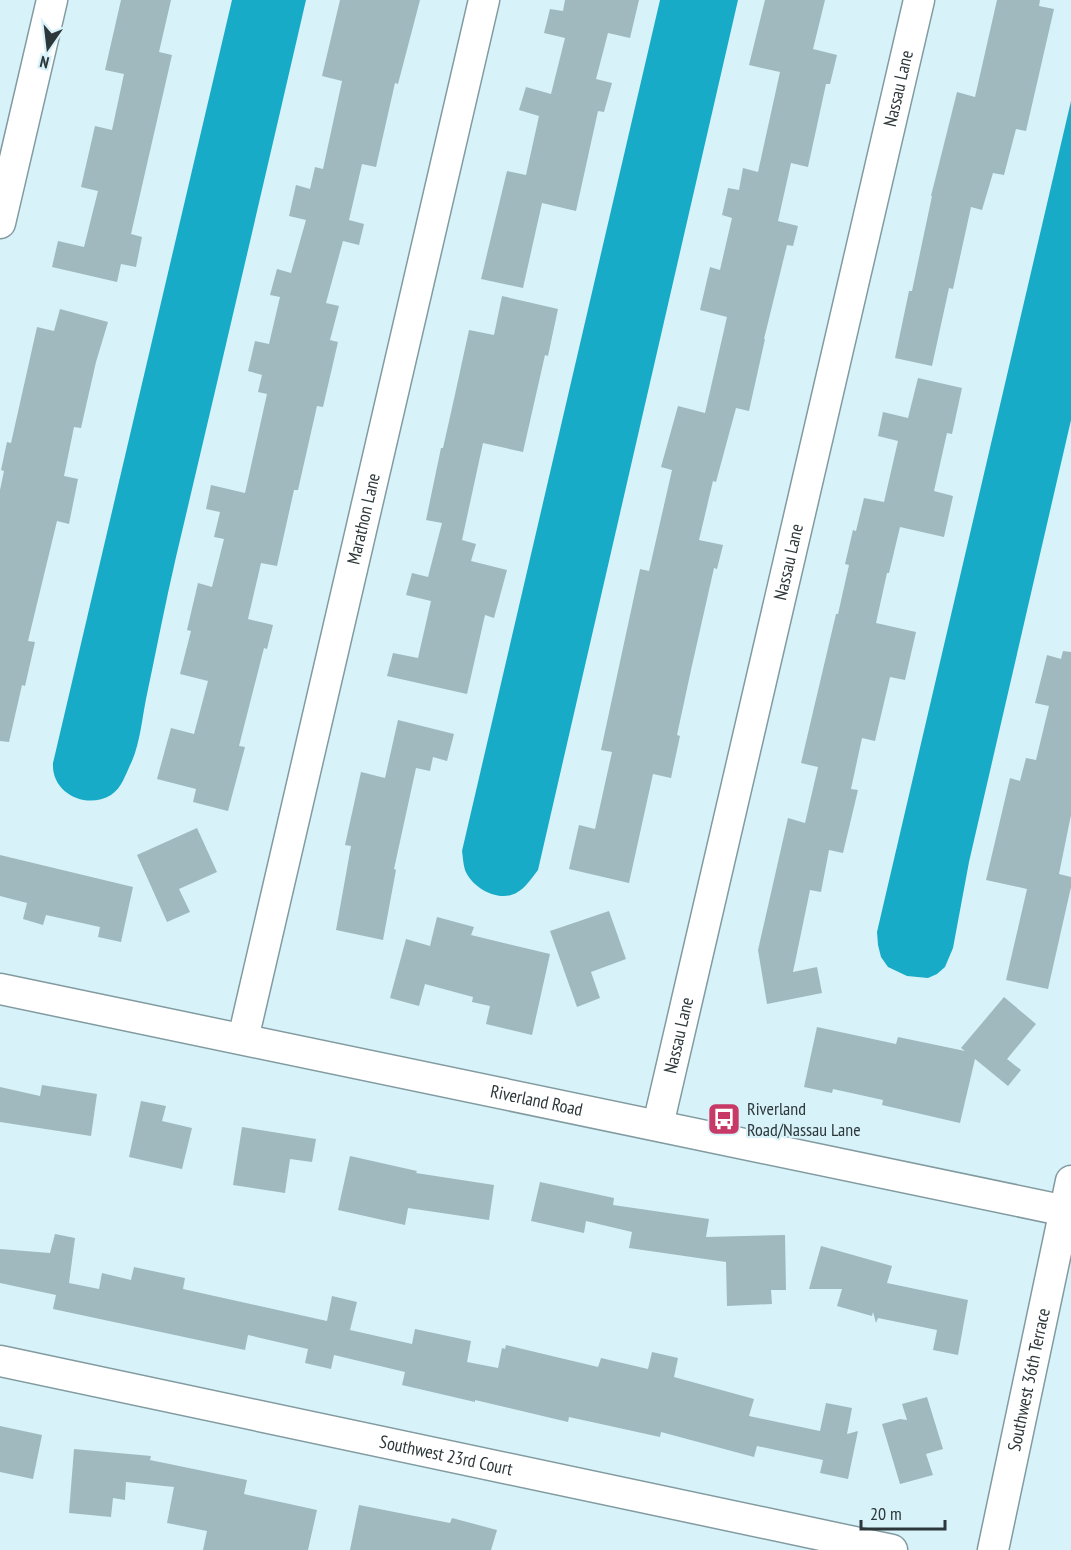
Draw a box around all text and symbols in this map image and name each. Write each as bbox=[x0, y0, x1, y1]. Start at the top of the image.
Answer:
north arrow bbox=[18, 18, 78, 78]
street label: Nassau Lane bbox=[878, 48, 918, 129]
text: N bbox=[38, 52, 51, 73]
street label: Marathon Lane bbox=[341, 471, 385, 567]
street label: Nassau Lane bbox=[768, 521, 808, 602]
street label: Nassau Lane bbox=[658, 995, 698, 1076]
street label: Riverland Road bbox=[488, 1079, 585, 1121]
place label: Riverland Road/Nassau Lane bbox=[747, 1097, 861, 1141]
bus stop icon: Riverland Road/Nassau Lane bbox=[706, 1101, 742, 1137]
street label: Southwest 36th Terrace bbox=[1002, 1306, 1055, 1453]
street label: Southwest 23rd Court bbox=[378, 1430, 515, 1480]
scale bar bbox=[861, 1493, 945, 1531]
text: 20 m bbox=[870, 1502, 902, 1525]

